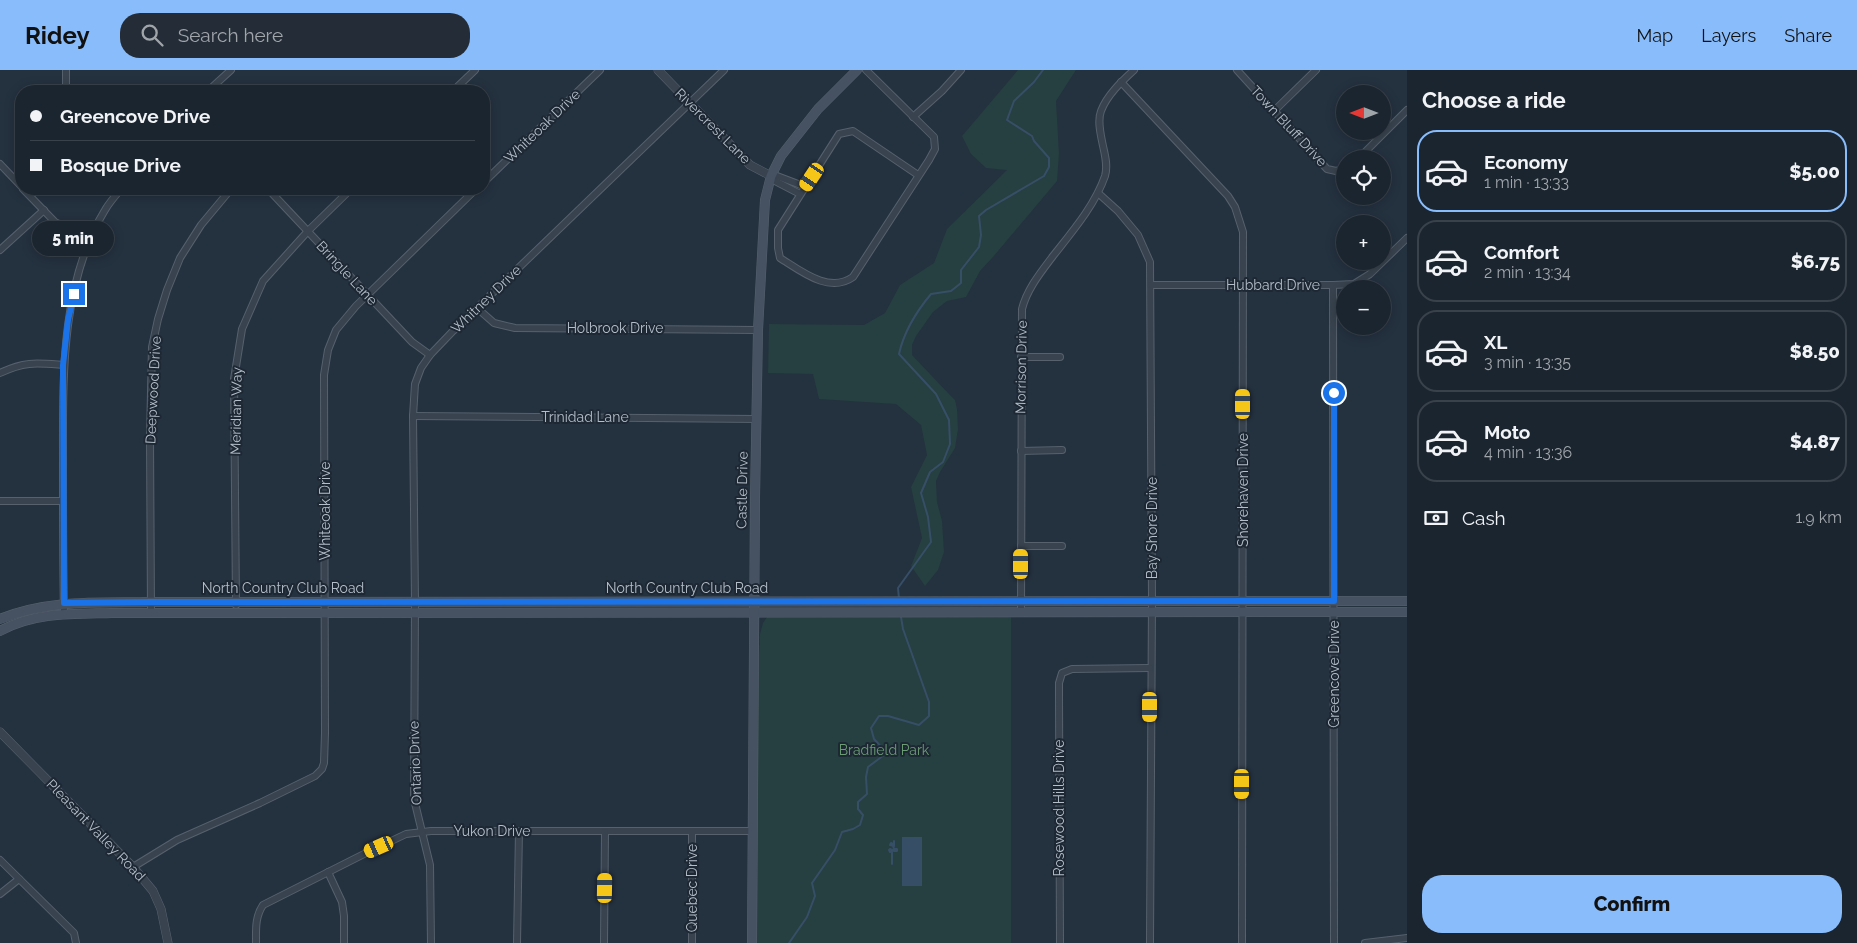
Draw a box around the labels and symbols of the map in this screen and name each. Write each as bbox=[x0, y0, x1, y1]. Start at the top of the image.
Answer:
street label: Town Bluff Drive bbox=[1248, 82, 1330, 170]
street label: Rivercrest Lane bbox=[672, 85, 754, 167]
north arrow bbox=[1336, 85, 1391, 140]
street label: Whiteoak Drive bbox=[501, 86, 583, 166]
car bbox=[797, 160, 826, 194]
callout: 5 min bbox=[33, 222, 115, 256]
street label: Bringle Lane bbox=[313, 238, 381, 308]
street label: Whitney Drive bbox=[448, 262, 524, 336]
street label: Hubbard Drive bbox=[1226, 277, 1320, 293]
route end bbox=[63, 283, 85, 305]
street label: Holbrook Drive bbox=[567, 320, 663, 336]
street label: Morrison Drive bbox=[1012, 320, 1030, 414]
street label: Deepwood Drive bbox=[142, 335, 164, 445]
street label: Meridian Way bbox=[227, 367, 245, 455]
route start bbox=[1323, 382, 1345, 404]
car bbox=[1235, 389, 1250, 419]
street label: Trinidad Lane bbox=[541, 409, 629, 425]
street label: Shorehaven Drive bbox=[1235, 433, 1251, 547]
street label: Castle Drive bbox=[733, 451, 751, 529]
street label: Whiteoak Drive bbox=[317, 462, 333, 561]
street label: Bay Shore Drive bbox=[1144, 477, 1160, 579]
car bbox=[1013, 549, 1028, 579]
street label: North Country Club Road bbox=[202, 580, 364, 596]
street label: North Country Club Road bbox=[606, 580, 768, 596]
street label: Greencove Drive bbox=[1326, 620, 1342, 728]
car bbox=[1142, 692, 1157, 722]
street label: Ontario Drive bbox=[406, 721, 424, 805]
street label: Rosewood Hills Drive bbox=[1051, 740, 1067, 876]
park label: Bradfield Park bbox=[839, 742, 930, 758]
car bbox=[1234, 769, 1249, 799]
street label: Pleasant Valley Road bbox=[43, 776, 149, 884]
street label: Yukon Drive bbox=[453, 823, 531, 839]
car bbox=[362, 834, 395, 860]
street label: Quebec Drive bbox=[684, 844, 700, 932]
car bbox=[597, 873, 612, 903]

